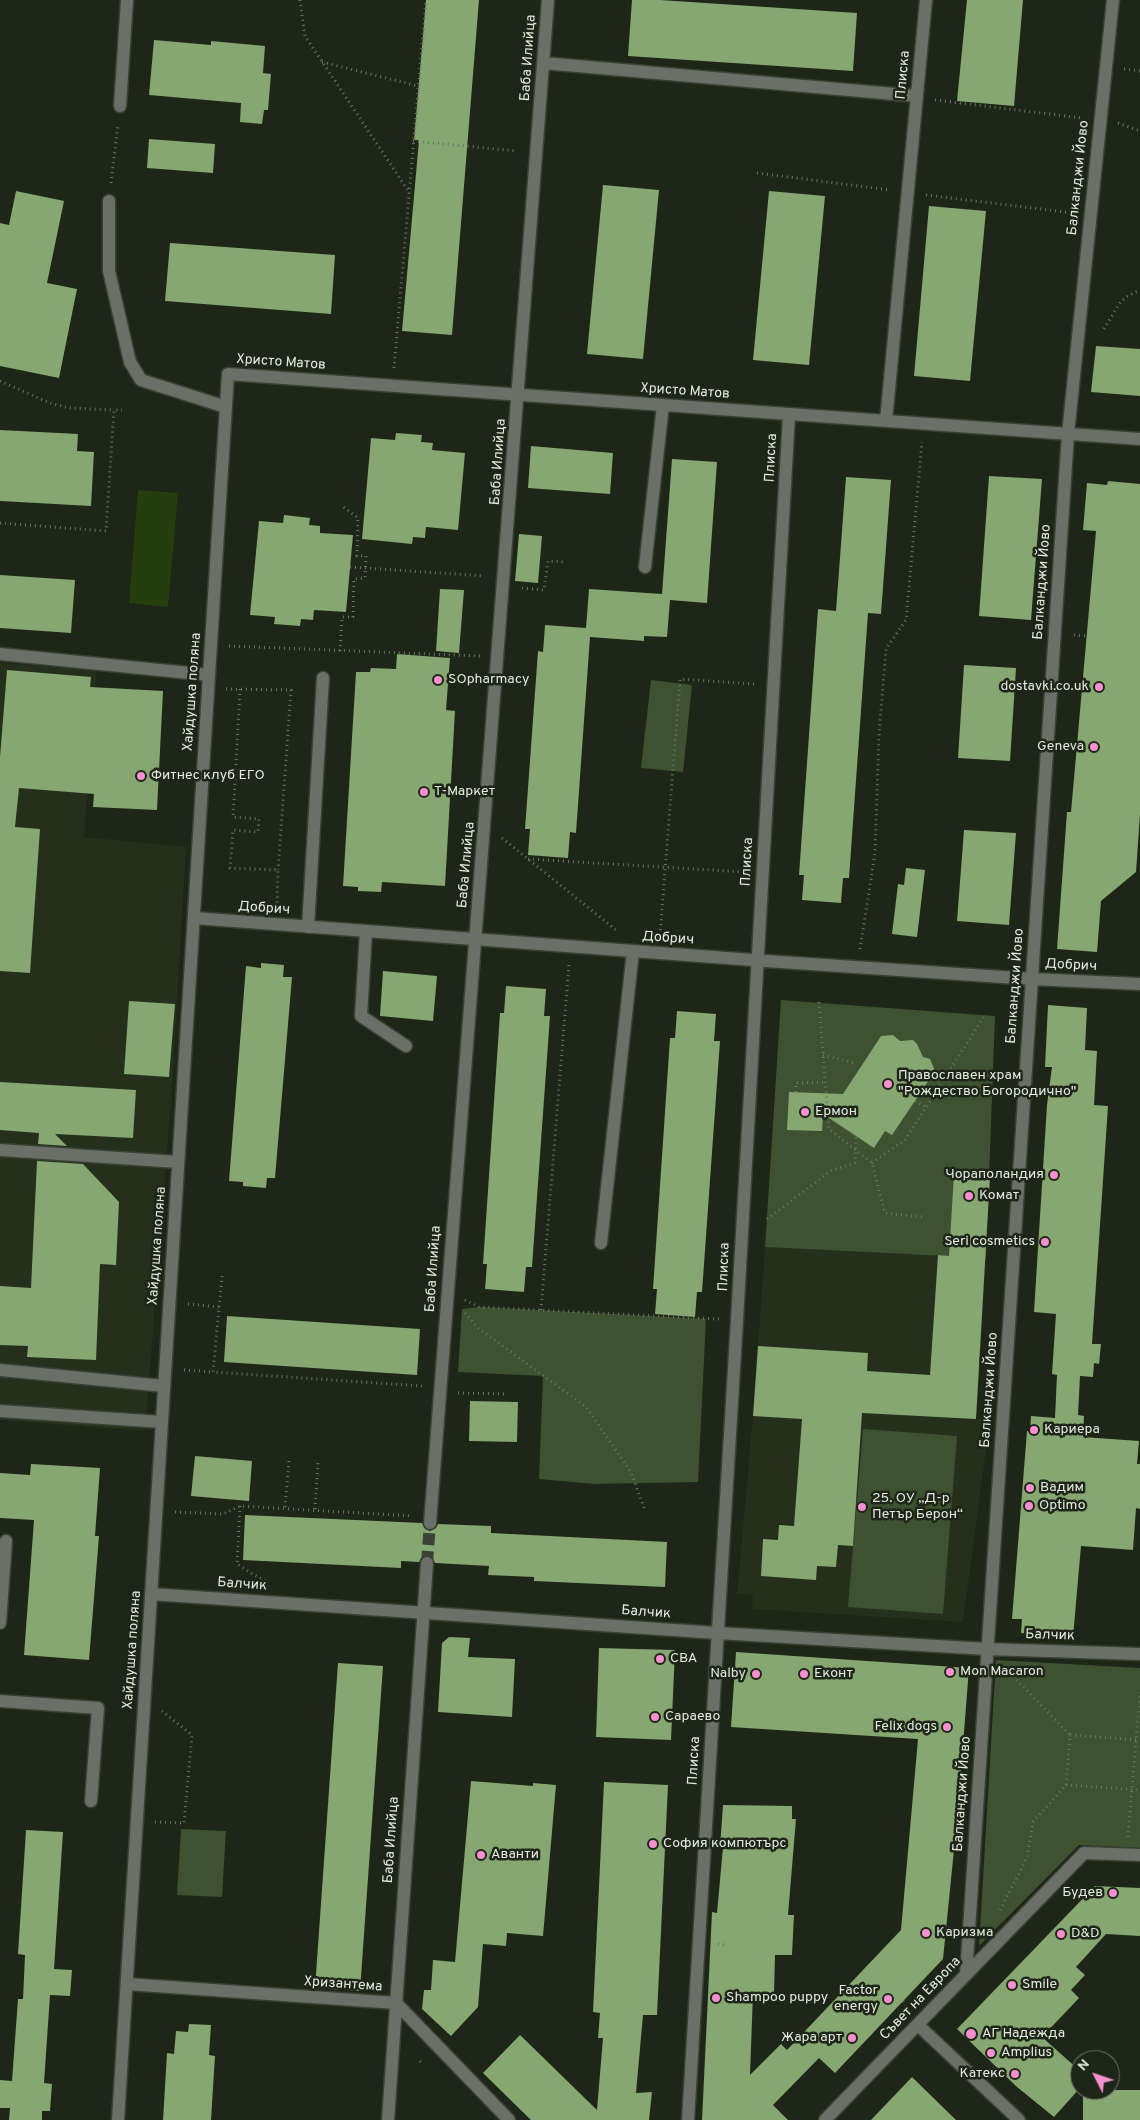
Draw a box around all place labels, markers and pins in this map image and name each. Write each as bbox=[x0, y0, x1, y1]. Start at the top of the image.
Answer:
place label: SOpharmacy bbox=[448, 672, 529, 688]
marker: SOpharmacy bbox=[432, 674, 444, 686]
place label: dostavki.co.uk bbox=[1000, 679, 1089, 695]
marker: dostavki.co.uk bbox=[1093, 681, 1105, 693]
place label: Geneva bbox=[1037, 739, 1084, 755]
marker: Geneva bbox=[1088, 741, 1100, 753]
place label: Фитнес клуб ЕГО bbox=[151, 768, 265, 784]
marker: Фитнес клуб ЕГО bbox=[135, 770, 147, 782]
place label: Т-Маркет bbox=[434, 784, 495, 800]
marker: Т-Маркет bbox=[418, 786, 430, 798]
place label: Православен храм "Рождество Богородично" bbox=[898, 1068, 1076, 1100]
marker: Православен храм "Рождество Богородично" bbox=[882, 1078, 894, 1090]
place label: Ермон bbox=[815, 1104, 857, 1120]
marker: Ермон bbox=[799, 1106, 811, 1118]
place label: Чораполандия bbox=[945, 1167, 1044, 1183]
marker: Чораполандия bbox=[1048, 1169, 1060, 1181]
place label: Комат bbox=[979, 1188, 1019, 1204]
marker: Комат bbox=[963, 1190, 975, 1202]
place label: Seri cosmetics bbox=[944, 1234, 1035, 1250]
marker: Seri cosmetics bbox=[1039, 1236, 1051, 1248]
place label: Кариера bbox=[1044, 1422, 1100, 1438]
marker: Кариера bbox=[1028, 1424, 1040, 1436]
place label: Вадим bbox=[1040, 1480, 1084, 1496]
marker: Вадим bbox=[1024, 1482, 1036, 1494]
place label: 25. ОУ „Д-р Петър Берон“ bbox=[872, 1491, 963, 1524]
place label: Optimo bbox=[1039, 1498, 1085, 1514]
marker: Optimo bbox=[1023, 1500, 1035, 1512]
marker: 25. ОУ „Д-р Петър Берон“ bbox=[856, 1501, 868, 1513]
place label: CBA bbox=[670, 1651, 697, 1667]
marker: CBA bbox=[654, 1653, 666, 1665]
place label: Mon Macaron bbox=[960, 1664, 1044, 1680]
place label: Nalby bbox=[710, 1666, 746, 1682]
place label: Еконт bbox=[814, 1666, 853, 1682]
marker: Mon Macaron bbox=[944, 1666, 956, 1678]
marker: Nalby bbox=[750, 1668, 762, 1680]
marker: Еконт bbox=[798, 1668, 810, 1680]
place label: Сараево bbox=[665, 1709, 720, 1725]
marker: Сараево bbox=[649, 1711, 661, 1723]
place label: Felix dogs bbox=[875, 1719, 937, 1735]
marker: Felix dogs bbox=[941, 1721, 953, 1733]
place label: София компютърс bbox=[663, 1836, 787, 1852]
marker: София компютърс bbox=[647, 1838, 659, 1850]
place label: Аванти bbox=[491, 1847, 539, 1863]
marker: Аванти bbox=[475, 1849, 487, 1861]
place label: Будев bbox=[1062, 1885, 1103, 1901]
marker: Будев bbox=[1107, 1887, 1119, 1899]
place label: Каризма bbox=[936, 1925, 993, 1941]
place label: D&D bbox=[1071, 1926, 1100, 1942]
marker: Каризма bbox=[920, 1927, 932, 1939]
marker: D&D bbox=[1055, 1928, 1067, 1940]
place label: Smile bbox=[1022, 1977, 1057, 1993]
marker: Smile bbox=[1006, 1979, 1018, 1991]
place label: Factor energy bbox=[834, 1983, 878, 2015]
place label: Shampoo puppy bbox=[726, 1990, 828, 2006]
marker: Shampoo puppy bbox=[710, 1992, 722, 2004]
marker: Factor energy bbox=[882, 1993, 894, 2005]
place label: АГ Надежда bbox=[982, 2026, 1065, 2042]
marker: АГ Надежда bbox=[964, 2027, 978, 2041]
place label: Жара арт bbox=[781, 2030, 842, 2046]
marker: Жара арт bbox=[846, 2032, 858, 2044]
place label: Amplius bbox=[1001, 2045, 1052, 2061]
marker: Amplius bbox=[985, 2047, 997, 2059]
place label: Катекс bbox=[959, 2066, 1005, 2082]
marker: Катекс bbox=[1009, 2068, 1021, 2080]

